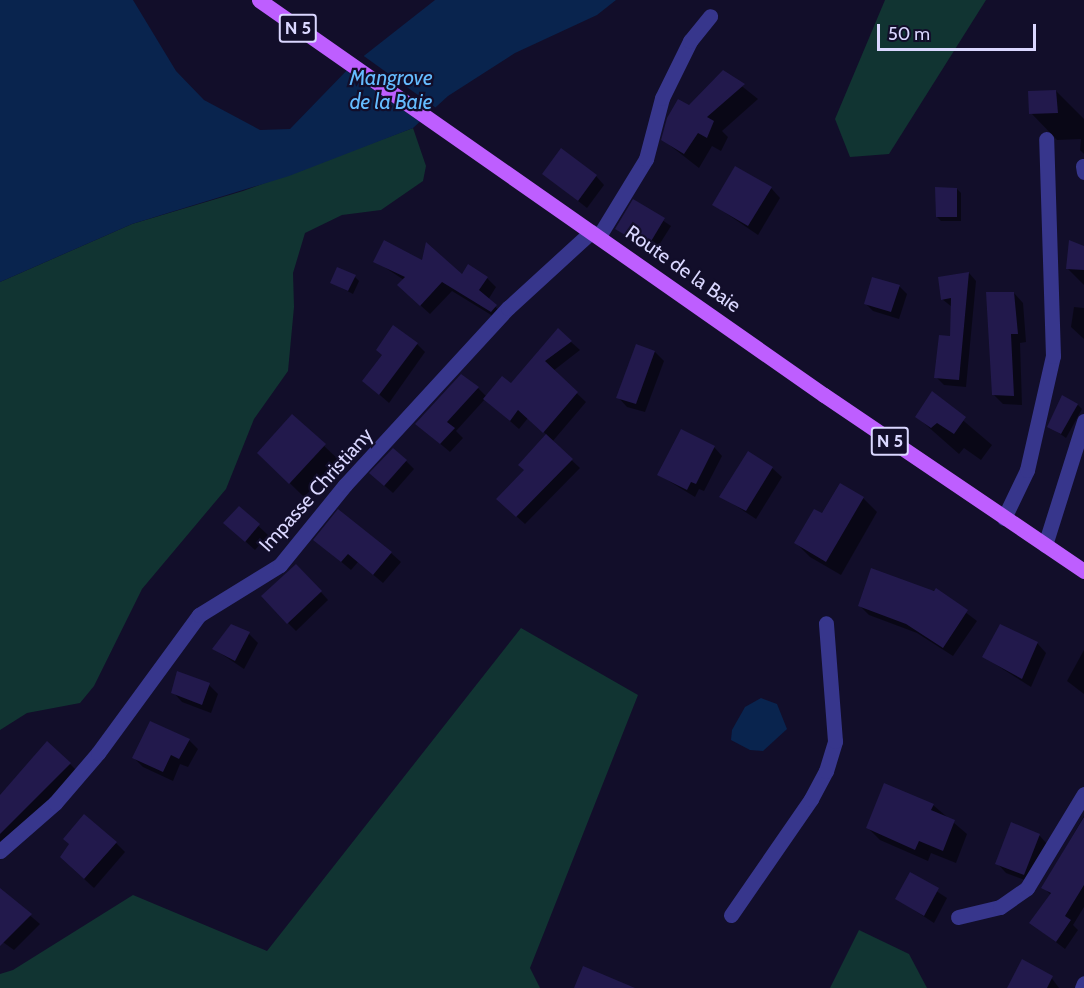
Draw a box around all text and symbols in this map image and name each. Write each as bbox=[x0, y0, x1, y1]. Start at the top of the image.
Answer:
scale bar bbox=[880, 12, 1039, 50]
road number: N 5 bbox=[278, 13, 318, 43]
text: 50 m bbox=[888, 23, 930, 45]
water label: Mangrove de la Baie bbox=[349, 65, 433, 115]
street label: Route de la Baie bbox=[621, 220, 745, 318]
street label: Impasse Christiany bbox=[254, 423, 378, 557]
road number: N 5 bbox=[870, 426, 910, 456]

